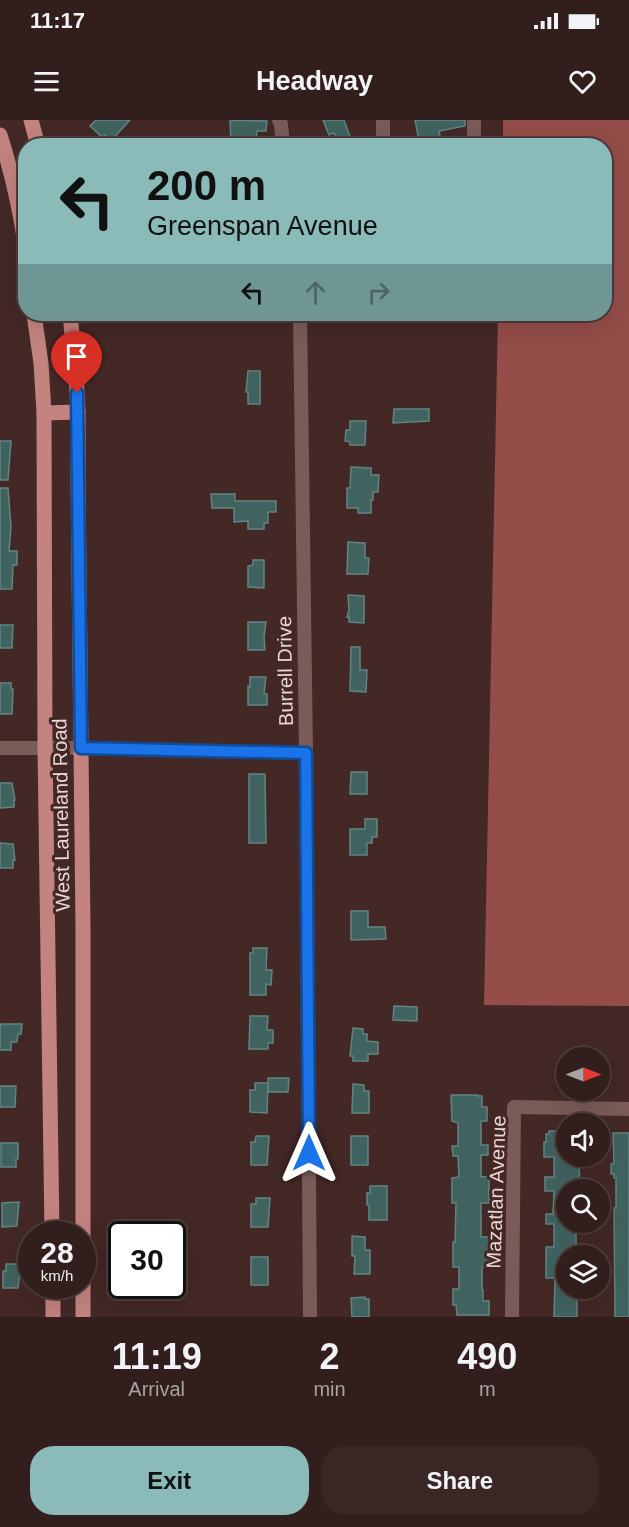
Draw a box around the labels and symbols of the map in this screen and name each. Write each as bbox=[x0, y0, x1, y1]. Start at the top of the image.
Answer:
pin bbox=[51, 331, 102, 393]
street label: Burrell Drive bbox=[273, 616, 297, 726]
street label: West Laureland Road bbox=[48, 718, 74, 912]
north arrow bbox=[556, 1047, 610, 1101]
street label: Mazatlan Avenue bbox=[482, 1115, 510, 1269]
position arrow bbox=[277, 1121, 341, 1185]
speed limit sign: 30 bbox=[108, 1221, 186, 1299]

